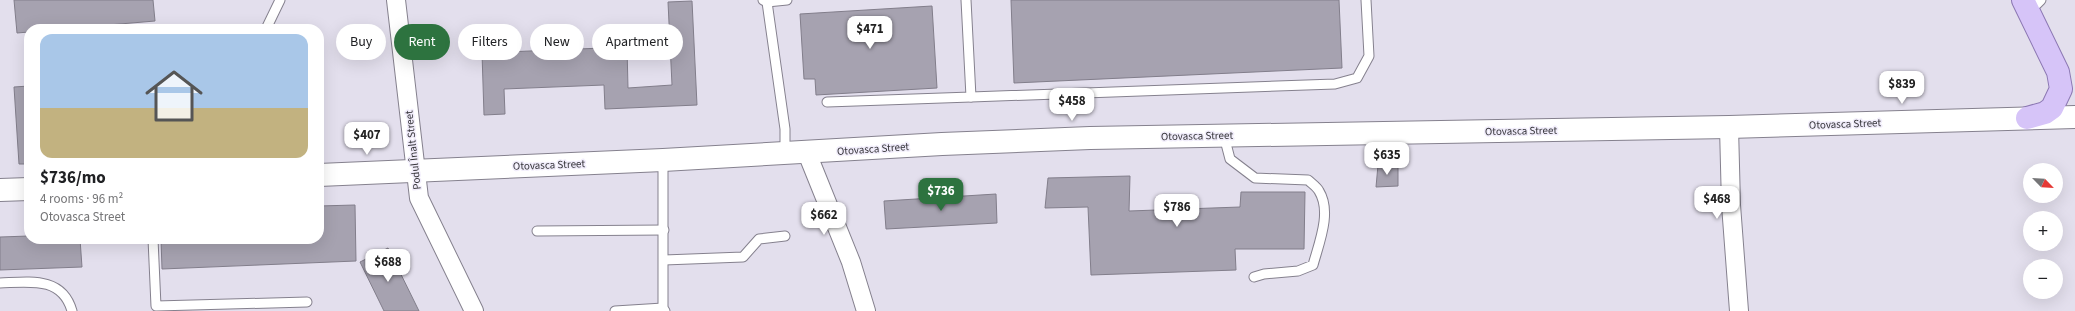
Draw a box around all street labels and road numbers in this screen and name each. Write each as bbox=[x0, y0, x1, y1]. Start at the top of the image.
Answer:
street label: Podul Înalt Street bbox=[401, 109, 425, 190]
street label: Otovasca Street bbox=[1809, 115, 1882, 133]
street label: Otovasca Street bbox=[1485, 123, 1557, 139]
street label: Otovasca Street bbox=[1161, 128, 1233, 144]
street label: Otovasca Street bbox=[837, 139, 910, 159]
street label: Otovasca Street bbox=[513, 156, 586, 174]

